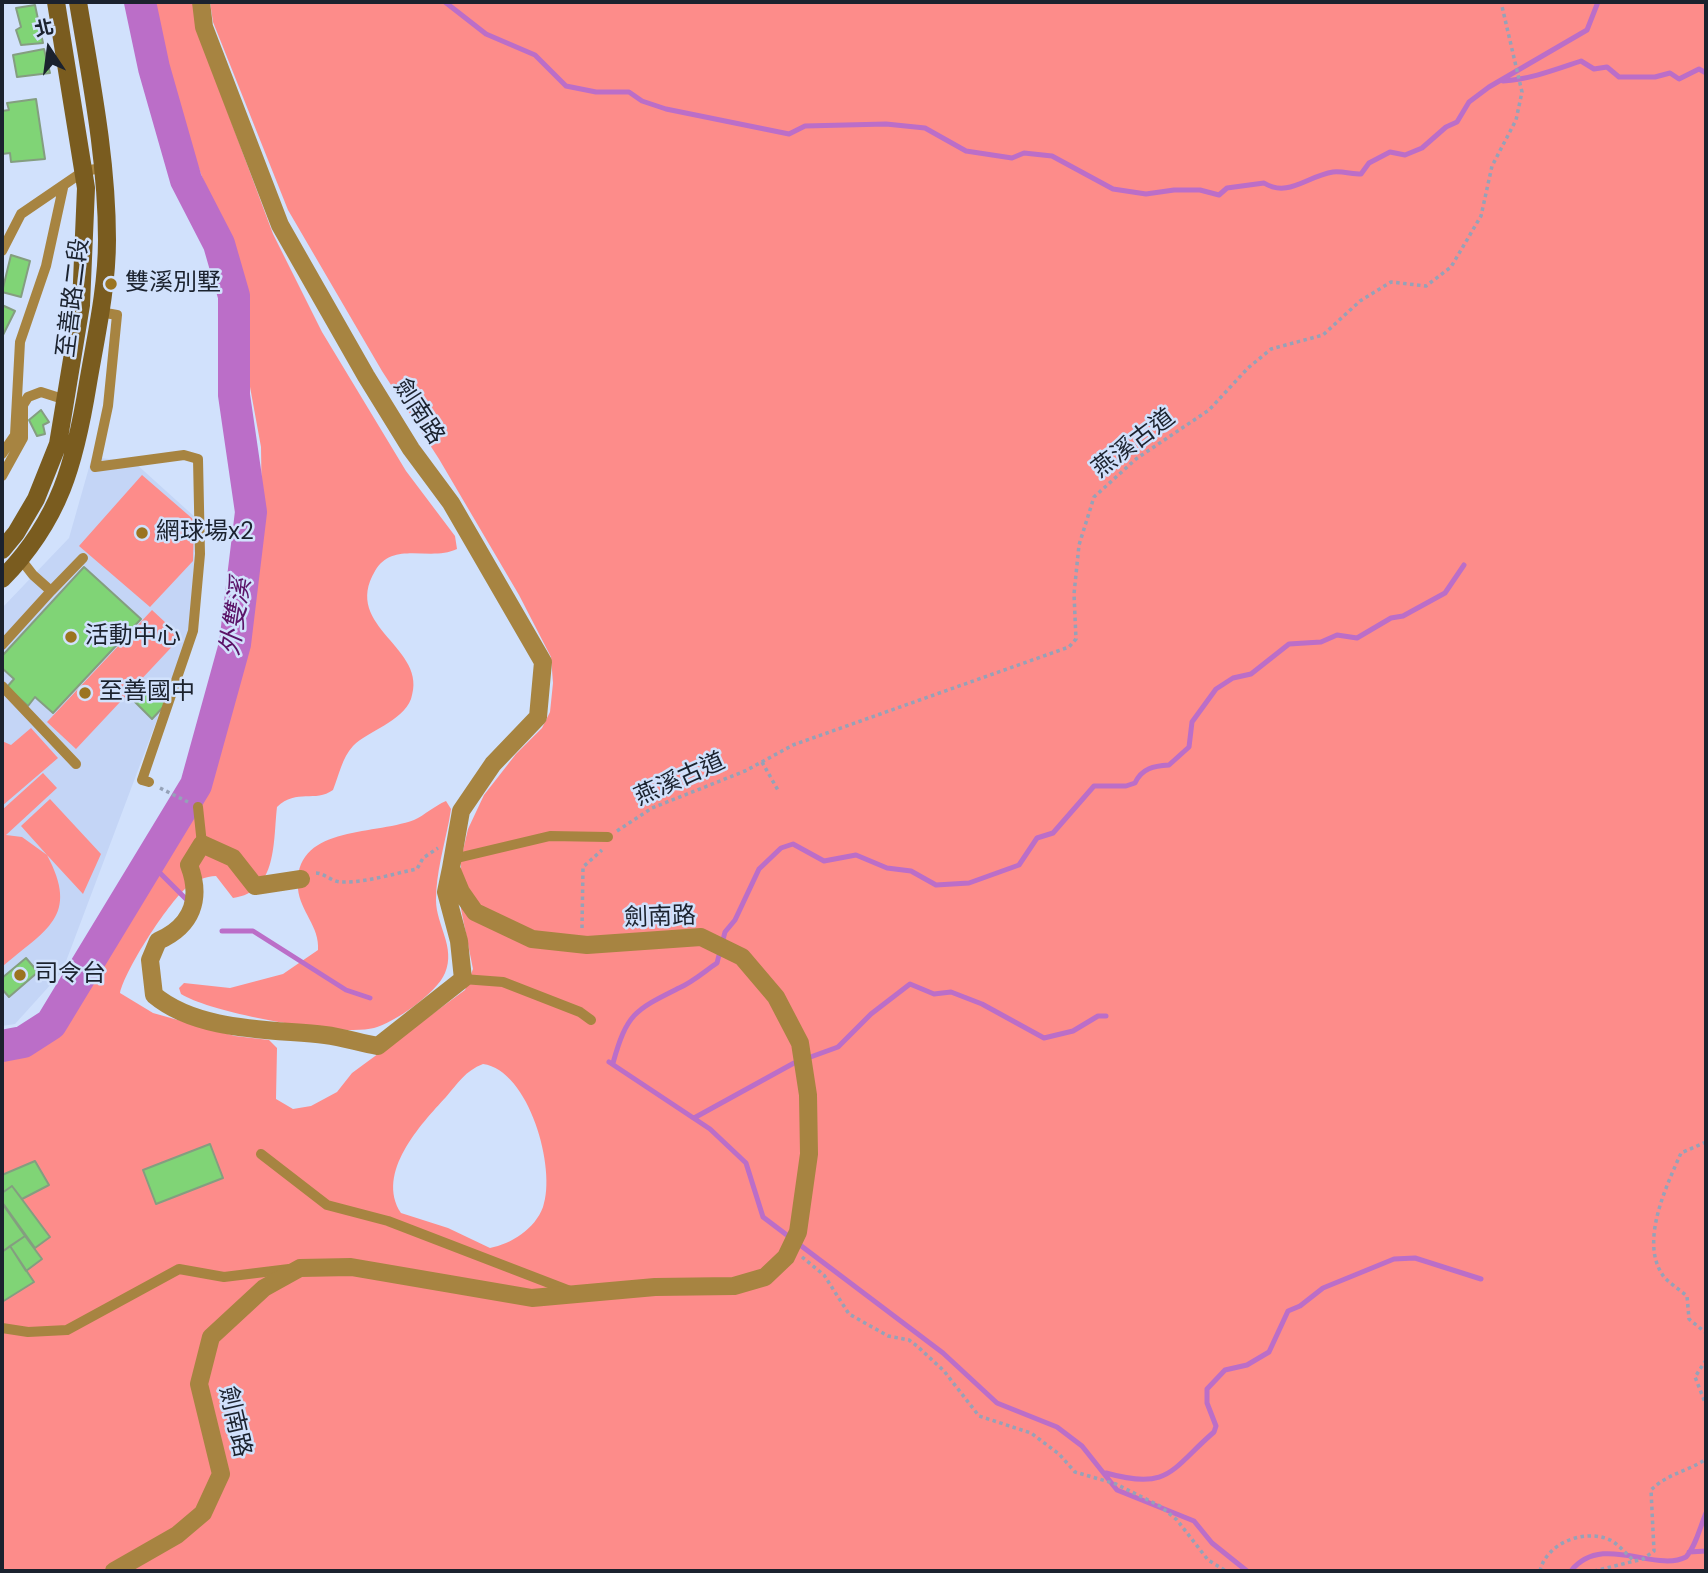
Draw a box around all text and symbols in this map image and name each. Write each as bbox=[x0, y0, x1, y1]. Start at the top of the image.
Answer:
north arrow bbox=[14, 14, 84, 84]
text: 北 bbox=[32, 14, 56, 42]
street label: 至善路二段 bbox=[52, 237, 96, 359]
place label: 雙溪別墅 bbox=[125, 270, 221, 298]
marker: 雙溪別墅 bbox=[103, 276, 119, 292]
street label: 劍南路 bbox=[386, 374, 450, 450]
street label: 燕溪古道 bbox=[1087, 404, 1181, 484]
place label: 網球場x2 bbox=[156, 519, 254, 547]
marker: 網球場x2 bbox=[134, 525, 150, 541]
water label: 外雙溪 bbox=[215, 576, 259, 658]
place label: 活動中心 bbox=[85, 623, 181, 651]
marker: 活動中心 bbox=[63, 629, 79, 645]
place label: 至善國中 bbox=[99, 679, 195, 707]
marker: 至善國中 bbox=[77, 685, 93, 701]
street label: 燕溪古道 bbox=[630, 747, 730, 813]
street label: 劍南路 bbox=[624, 902, 696, 934]
place label: 司令台 bbox=[34, 961, 106, 989]
marker: 司令台 bbox=[12, 967, 28, 983]
street label: 劍南路 bbox=[212, 1384, 256, 1460]

